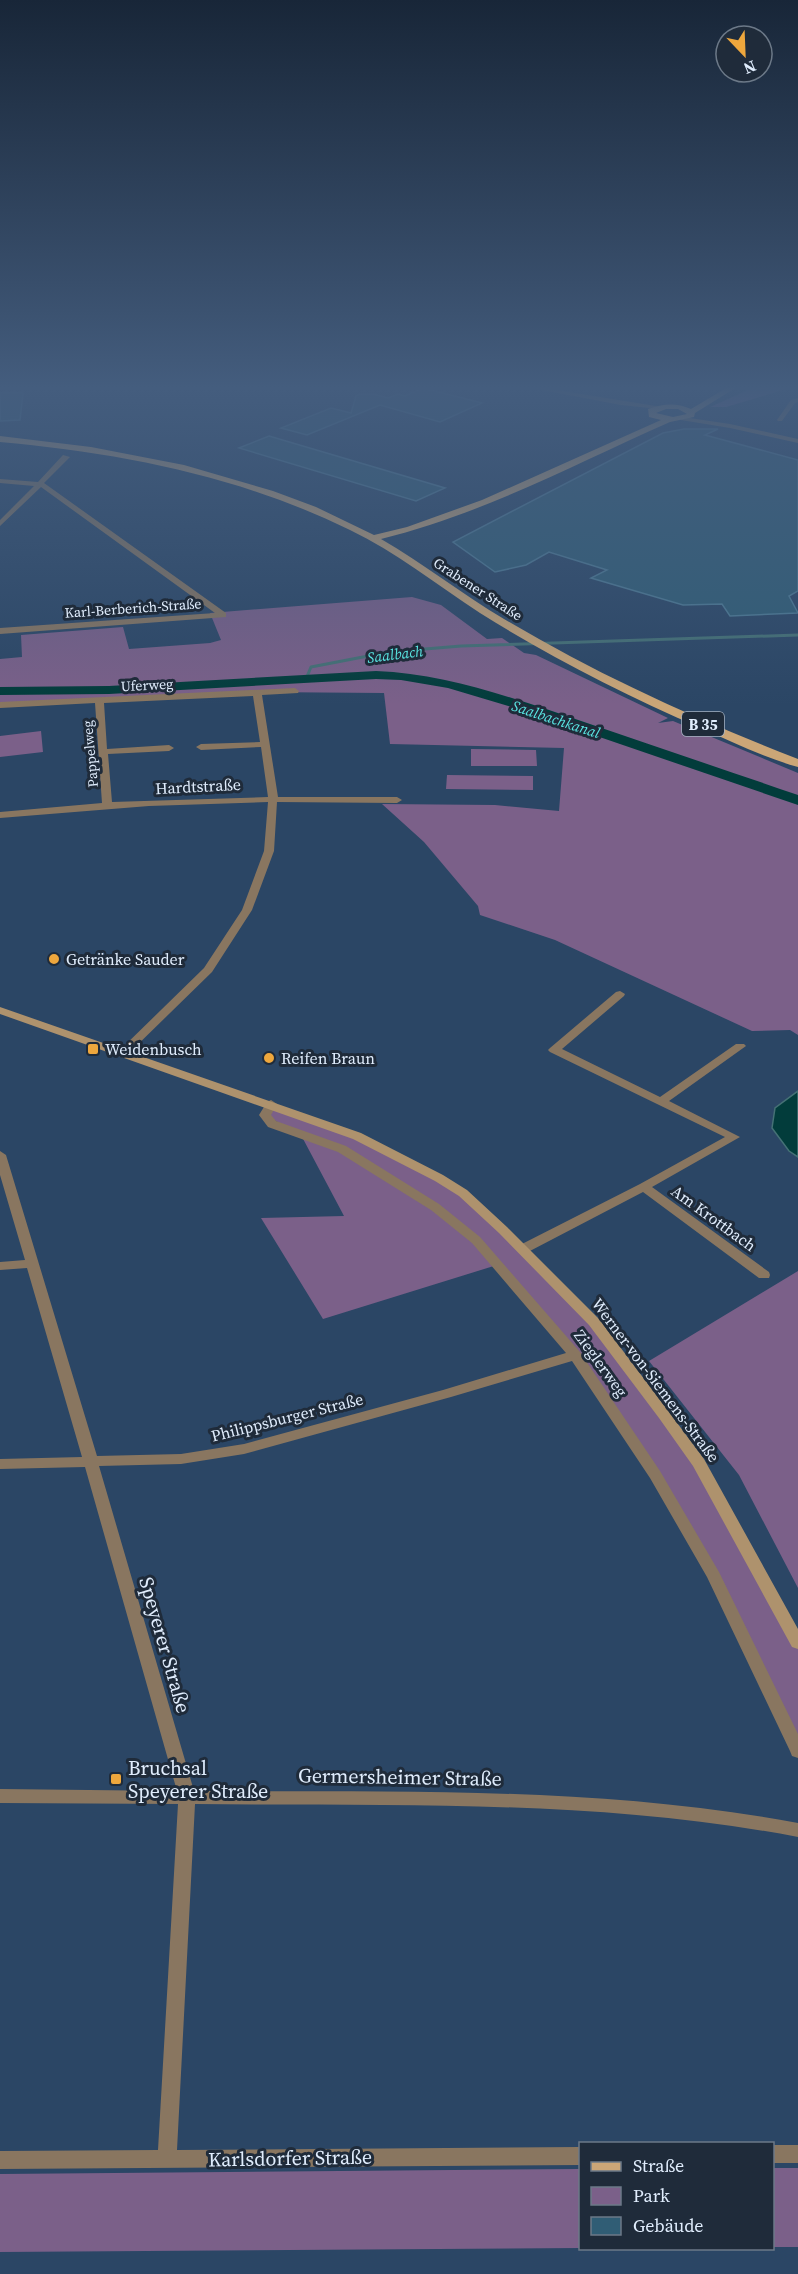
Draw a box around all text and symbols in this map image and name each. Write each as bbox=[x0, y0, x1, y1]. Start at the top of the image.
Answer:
north arrow bbox=[714, 24, 774, 84]
text: N bbox=[740, 55, 760, 80]
street label: Grabener Straße bbox=[430, 553, 526, 625]
street label: Karl-Berberich-Straße bbox=[64, 593, 202, 623]
water label: Saalbach bbox=[366, 640, 424, 668]
street label: Uferweg bbox=[120, 674, 174, 696]
water label: Saalbachkanal bbox=[509, 695, 604, 743]
road number: B 35 bbox=[682, 712, 724, 736]
street label: Pappelweg bbox=[77, 720, 103, 788]
street label: Hardtstraße bbox=[155, 773, 241, 799]
place label: Getränke Sauder bbox=[66, 948, 185, 970]
marker: Getränke Sauder bbox=[47, 952, 61, 966]
place label: Weidenbusch bbox=[105, 1038, 202, 1060]
marker: Weidenbusch bbox=[86, 1042, 100, 1056]
place label: Reifen Braun bbox=[281, 1047, 375, 1069]
marker: Reifen Braun bbox=[262, 1051, 276, 1065]
street label: Am Krottbach bbox=[667, 1180, 761, 1256]
street label: Werner-von-Siemens-Straße bbox=[587, 1293, 725, 1467]
street label: Zieglerweg bbox=[569, 1325, 633, 1401]
street label: Philippsburger Straße bbox=[209, 1387, 365, 1447]
street label: Speyerer Straße bbox=[132, 1574, 198, 1716]
place label: Bruchsal Speyerer Straße bbox=[128, 1754, 268, 1805]
street label: Germersheimer Straße bbox=[298, 1761, 502, 1793]
marker: Bruchsal Speyerer Straße bbox=[109, 1772, 123, 1786]
legend bbox=[579, 2142, 774, 2250]
street label: Karlsdorfer Straße bbox=[208, 2143, 372, 2173]
text: Straße bbox=[633, 2153, 684, 2178]
text: Park bbox=[633, 2183, 670, 2208]
text: Gebäude bbox=[633, 2213, 704, 2238]

